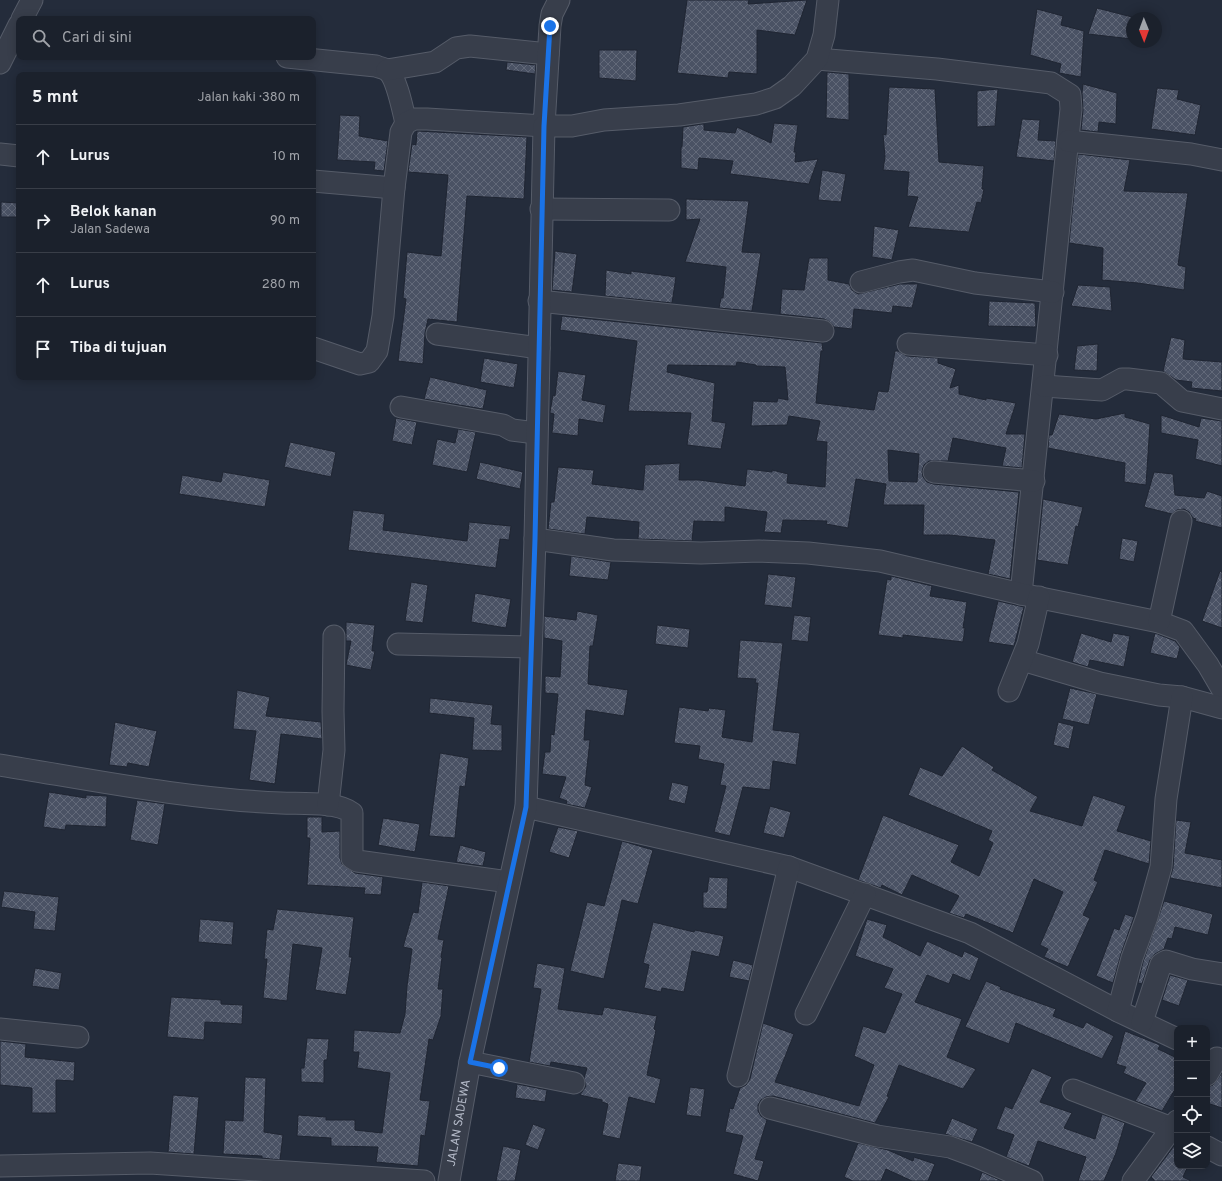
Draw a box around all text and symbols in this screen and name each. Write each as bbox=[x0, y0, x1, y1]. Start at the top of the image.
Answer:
north arrow bbox=[1126, 12, 1162, 48]
search box bbox=[16, 16, 316, 60]
route end bbox=[541, 17, 559, 35]
icon: search bbox=[30, 27, 52, 49]
text: Cari di sini bbox=[62, 29, 132, 48]
text: 5 mnt bbox=[32, 87, 78, 109]
text: Jalan kaki · 380 m bbox=[197, 90, 300, 106]
icon: ahead bbox=[32, 146, 54, 168]
text: Lurus bbox=[70, 147, 110, 166]
text: 10 m bbox=[273, 149, 300, 165]
text: Belok kanan bbox=[70, 203, 157, 222]
icon: right bbox=[32, 210, 54, 232]
text: 90 m bbox=[270, 213, 300, 229]
text: Jalan Sadewa bbox=[70, 222, 150, 238]
icon: ahead bbox=[32, 274, 54, 296]
text: Lurus bbox=[70, 275, 110, 294]
text: 280 m bbox=[262, 277, 300, 293]
icon: arrive bbox=[32, 338, 54, 360]
text: Tiba di tujuan bbox=[70, 339, 167, 358]
map controls bbox=[1174, 1025, 1210, 1169]
button: + bbox=[1174, 1025, 1210, 1061]
route start bbox=[490, 1059, 508, 1077]
button: − bbox=[1174, 1061, 1210, 1097]
street label: JALAN SADEWA bbox=[444, 1078, 475, 1168]
button: locate bbox=[1174, 1097, 1210, 1133]
button: layers bbox=[1174, 1133, 1210, 1169]

